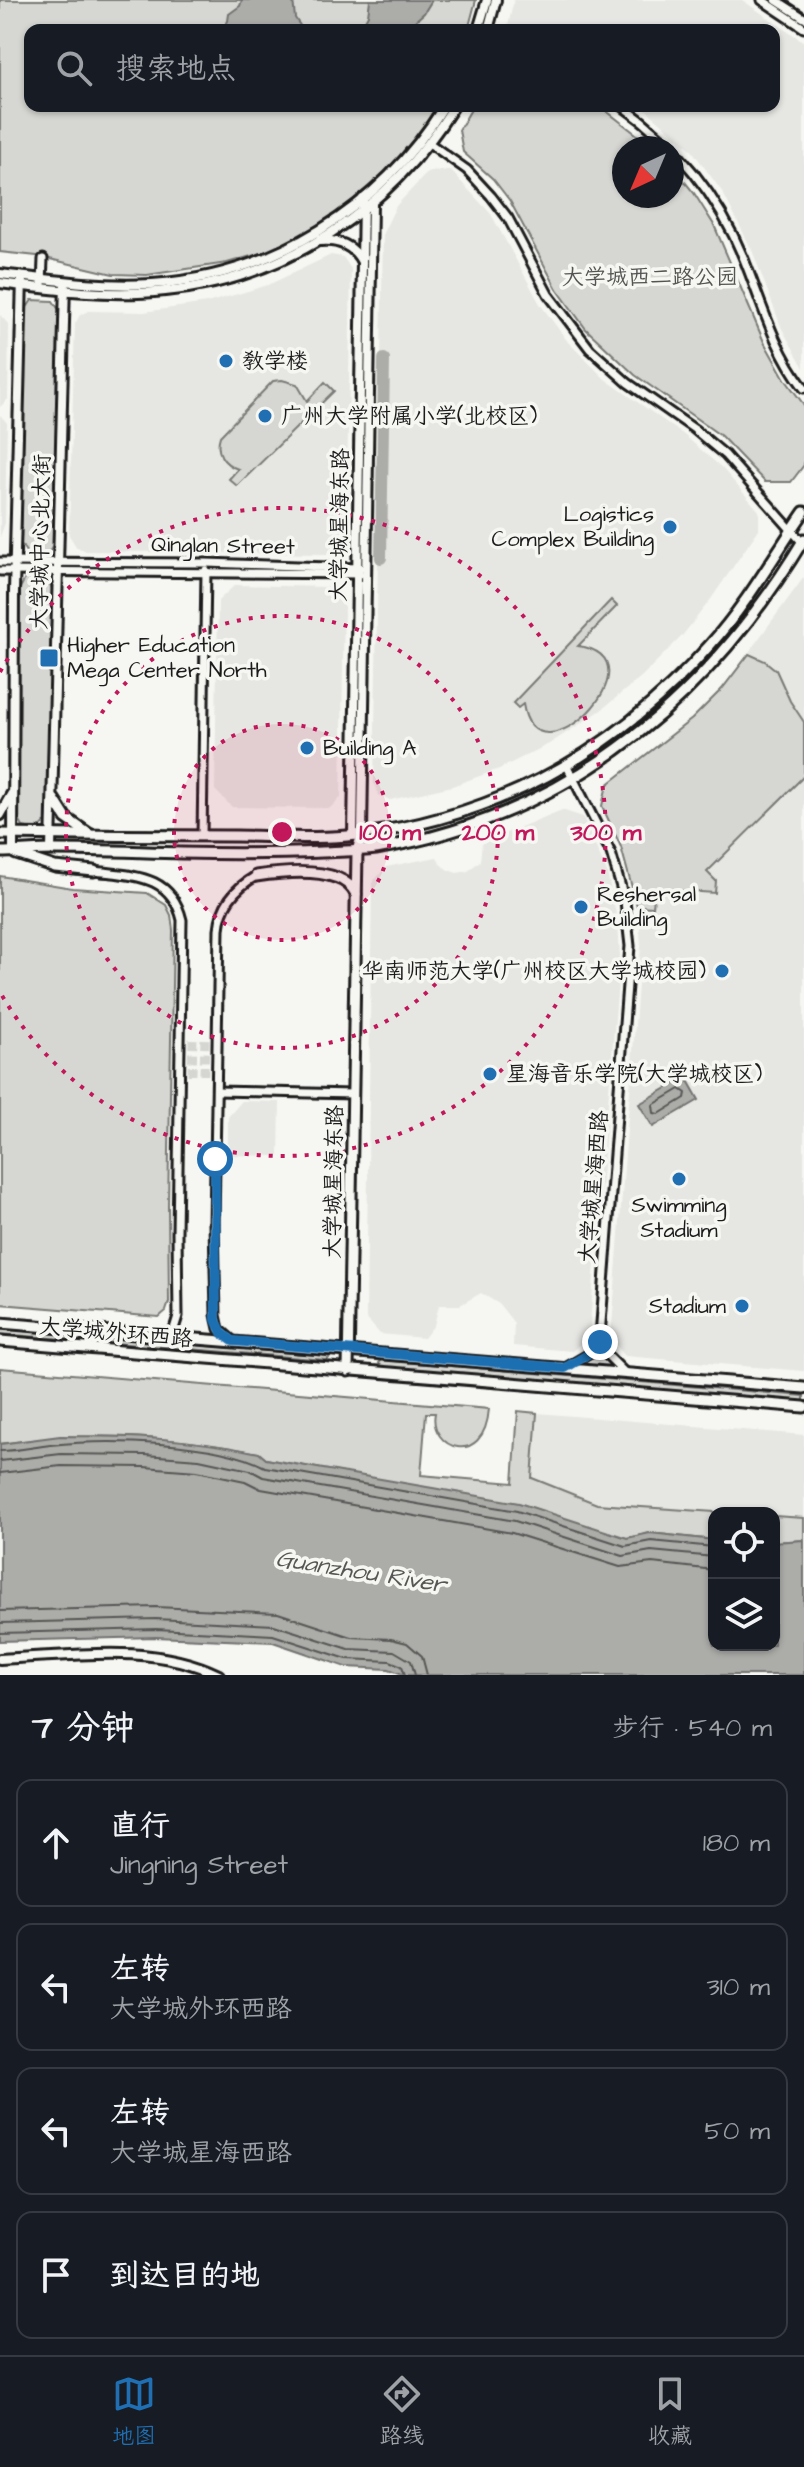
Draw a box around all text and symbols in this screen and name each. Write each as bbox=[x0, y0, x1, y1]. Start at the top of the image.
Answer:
search box bbox=[24, 24, 780, 112]
icon: search bbox=[52, 46, 96, 90]
text: 搜索地点 bbox=[116, 48, 236, 90]
north arrow bbox=[612, 136, 684, 208]
park label: 大学城西二路公园 bbox=[562, 262, 738, 293]
place label: 教学楼 bbox=[242, 346, 308, 377]
marker: 教学楼 bbox=[217, 352, 235, 370]
place label: 广州大学附属小学(北校区) bbox=[281, 401, 538, 432]
marker: 广州大学附属小学(北校区) bbox=[256, 407, 274, 425]
street label: 大学城星海东路 bbox=[323, 448, 357, 602]
street label: 大学城中心北大街 bbox=[24, 454, 58, 630]
place label: Logistics Complex Building bbox=[492, 499, 654, 556]
marker: Logistics Complex Building bbox=[661, 518, 679, 536]
street label: Qinglan Street bbox=[151, 529, 295, 564]
place label: Higher Education Mega Center North bbox=[67, 630, 267, 687]
marker: Higher Education Mega Center North bbox=[38, 647, 60, 669]
place label: Building A bbox=[323, 733, 416, 765]
marker: Building A bbox=[298, 739, 316, 757]
text: 100 m bbox=[359, 816, 421, 850]
text: 200 m bbox=[461, 816, 534, 850]
text: 300 m bbox=[570, 816, 642, 850]
centre of rings bbox=[268, 818, 296, 846]
place label: Reshersal Building bbox=[597, 879, 696, 936]
marker: Reshersal Building bbox=[572, 898, 590, 916]
place label: 华南师范大学(广州校区大学城校园) bbox=[362, 956, 706, 987]
marker: 华南师范大学(广州校区大学城校园) bbox=[713, 962, 731, 980]
place label: 星海音乐学院(大学城校区) bbox=[506, 1059, 763, 1090]
marker: 星海音乐学院(大学城校区) bbox=[481, 1065, 499, 1083]
street label: 大学城星海东路 bbox=[317, 1105, 351, 1259]
street label: 大学城星海西路 bbox=[572, 1109, 616, 1265]
route start bbox=[197, 1141, 233, 1177]
marker: Swimming Stadium bbox=[670, 1170, 688, 1188]
place label: Swimming Stadium bbox=[631, 1190, 727, 1246]
place label: Stadium bbox=[649, 1291, 726, 1322]
marker: Stadium bbox=[733, 1297, 751, 1315]
street label: 大学城外环西路 bbox=[38, 1311, 194, 1355]
route end bbox=[582, 1324, 618, 1360]
map controls bbox=[708, 1507, 780, 1651]
button: locate bbox=[708, 1507, 780, 1579]
water label: Guanzhou River bbox=[274, 1542, 451, 1603]
button: layers bbox=[708, 1579, 780, 1651]
text: 7 分钟 bbox=[32, 1704, 135, 1752]
text: 步行 · 540 m bbox=[612, 1710, 772, 1746]
text: 直行 bbox=[110, 1805, 170, 1847]
icon: ahead bbox=[34, 1821, 78, 1865]
text: 180 m bbox=[703, 1825, 770, 1861]
text: Jingning Street bbox=[110, 1847, 288, 1883]
text: 左转 bbox=[110, 1948, 170, 1990]
icon: left bbox=[34, 1965, 78, 2009]
text: 310 m bbox=[706, 1969, 770, 2005]
text: 大学城外环西路 bbox=[110, 1991, 292, 2027]
text: 左转 bbox=[110, 2092, 170, 2134]
icon: left bbox=[34, 2109, 78, 2153]
text: 50 m bbox=[705, 2113, 770, 2149]
text: 大学城星海西路 bbox=[110, 2135, 292, 2171]
icon: arrive bbox=[34, 2253, 78, 2297]
text: 到达目的地 bbox=[110, 2255, 260, 2297]
tab: 地图 bbox=[112, 2372, 156, 2452]
tab: 路线 bbox=[380, 2372, 424, 2452]
tab: 收藏 bbox=[648, 2372, 692, 2452]

